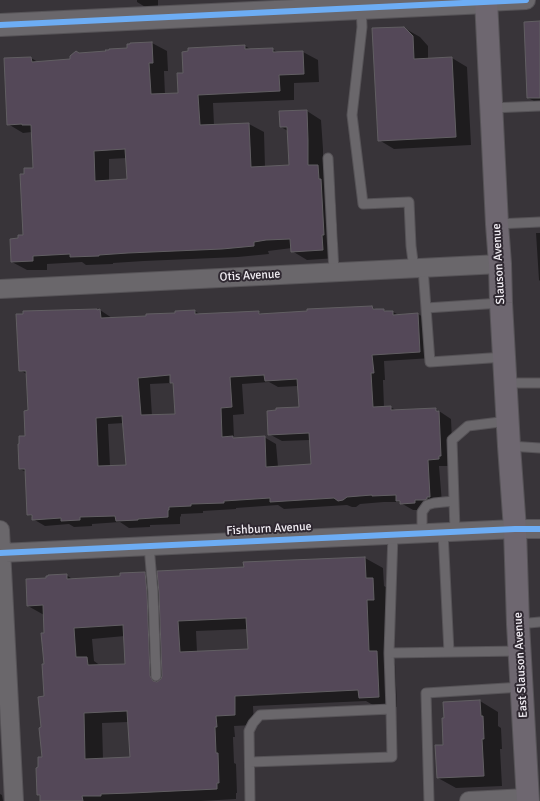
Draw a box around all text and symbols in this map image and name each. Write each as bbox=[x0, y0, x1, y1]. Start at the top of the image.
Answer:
street label: Slauson Avenue bbox=[490, 223, 508, 305]
street label: Otis Avenue bbox=[219, 267, 281, 285]
street label: Fishburn Avenue bbox=[226, 520, 312, 538]
street label: East Slauson Avenue bbox=[511, 612, 531, 718]

